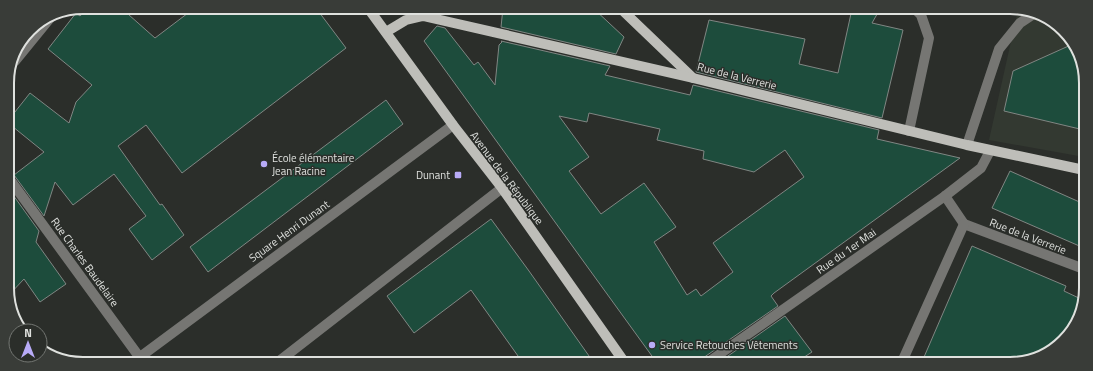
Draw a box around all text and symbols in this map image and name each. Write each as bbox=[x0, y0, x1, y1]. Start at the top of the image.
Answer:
street label: Rue de la Verrerie bbox=[696, 58, 779, 94]
street label: Avenue de la République bbox=[467, 128, 548, 228]
place label: École élémentaire Jean Racine bbox=[272, 150, 355, 179]
marker: École élémentaire Jean Racine bbox=[259, 159, 269, 169]
place label: Dunant bbox=[416, 167, 450, 183]
marker: Dunant bbox=[453, 170, 463, 180]
street label: Square Henri Dunant bbox=[245, 196, 333, 266]
street label: Rue Charles Baudelaire bbox=[47, 214, 123, 310]
street label: Rue de la Verrerie bbox=[987, 214, 1069, 258]
street label: Rue du 1er Mai bbox=[813, 224, 879, 278]
north arrow bbox=[8, 323, 48, 363]
text: N bbox=[24, 325, 32, 341]
place label: Service Retouches Vêtements bbox=[660, 337, 798, 353]
marker: Service Retouches Vêtements bbox=[647, 340, 657, 350]

